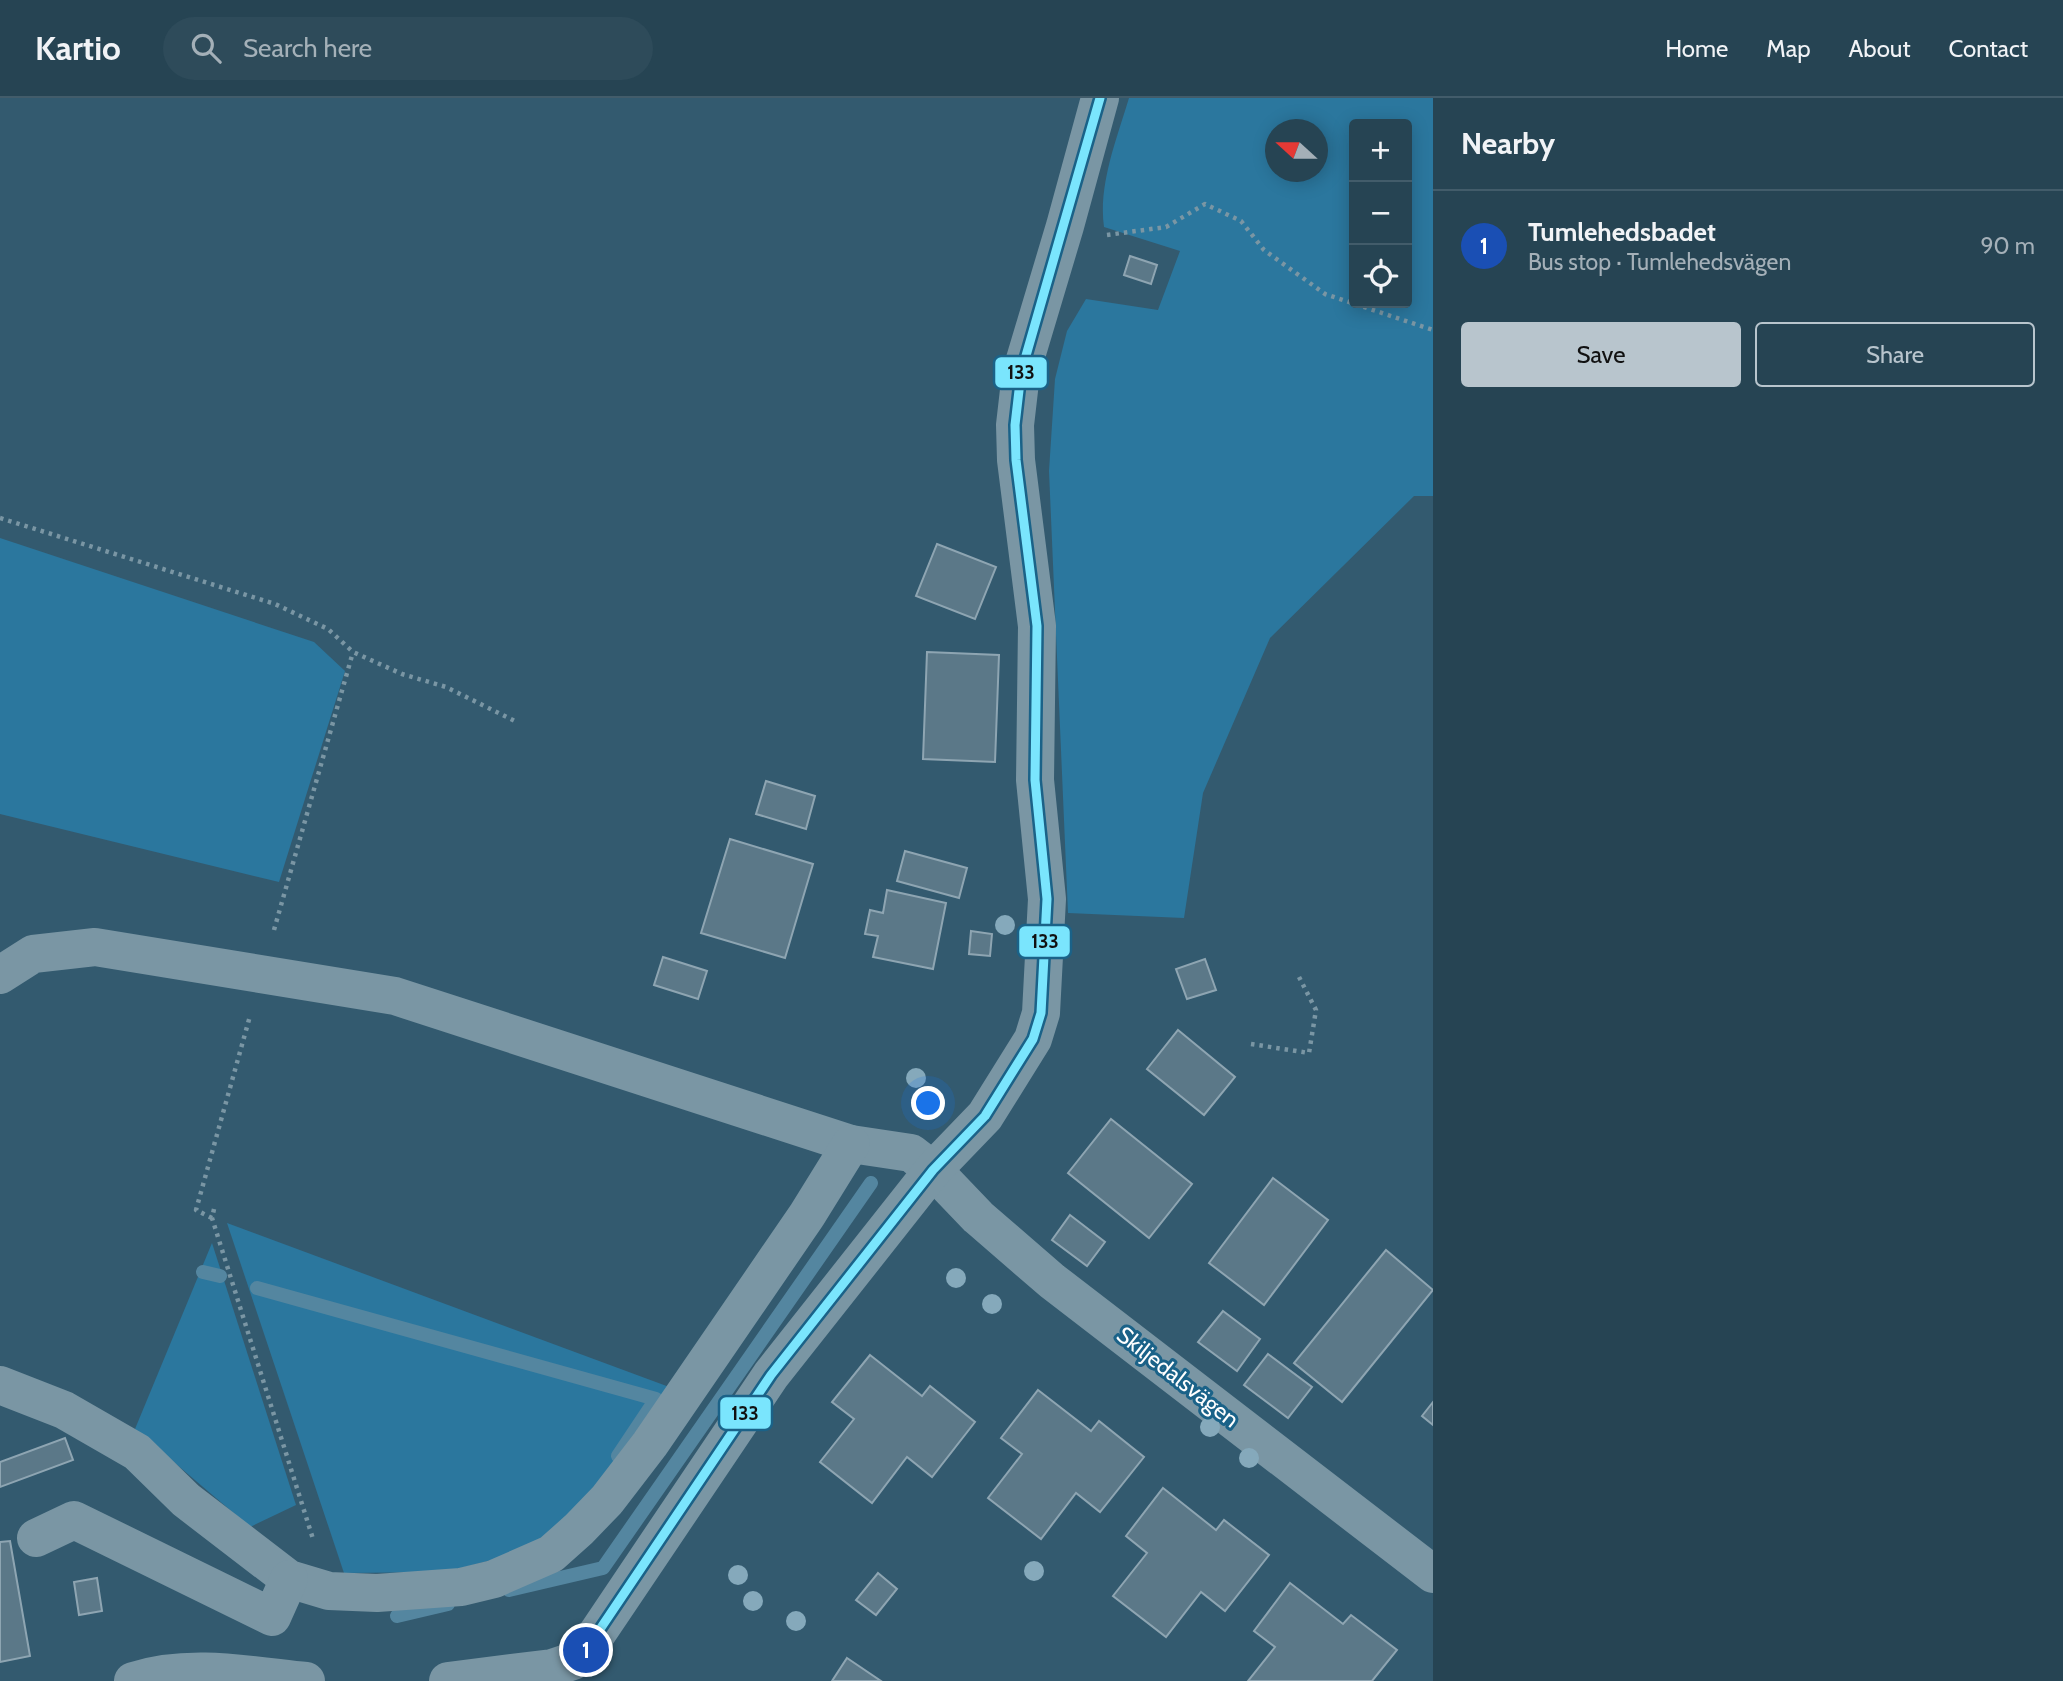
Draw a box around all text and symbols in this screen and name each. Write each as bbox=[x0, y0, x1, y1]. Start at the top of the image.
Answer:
search box bbox=[163, 17, 653, 80]
text: Kartio bbox=[35, 28, 121, 68]
icon: search bbox=[187, 29, 225, 67]
text: Search here bbox=[243, 32, 372, 64]
text: Home bbox=[1665, 34, 1728, 63]
text: Map bbox=[1766, 34, 1811, 63]
text: About bbox=[1849, 34, 1911, 63]
text: Contact bbox=[1949, 34, 2028, 63]
north arrow bbox=[1265, 119, 1328, 182]
map controls bbox=[1349, 119, 1412, 308]
button: + bbox=[1349, 119, 1412, 182]
text: Nearby bbox=[1461, 125, 1555, 162]
button: − bbox=[1349, 182, 1412, 245]
text: Tumlehedsbadet bbox=[1528, 216, 1716, 248]
text: 1 bbox=[1480, 232, 1488, 260]
text: 90 m bbox=[1981, 232, 2035, 260]
button: locate bbox=[1349, 245, 1412, 308]
text: Bus stop · Tumlehedsvägen bbox=[1528, 248, 1791, 276]
button: Save bbox=[1461, 322, 1741, 387]
button: Share bbox=[1755, 322, 2035, 387]
line badge: 133 bbox=[994, 356, 1048, 389]
text: 133 bbox=[1007, 361, 1035, 384]
line badge: 133 bbox=[1018, 925, 1071, 958]
text: 133 bbox=[1031, 930, 1059, 953]
your location bbox=[911, 1086, 945, 1120]
street label: Skiljedalsvägen bbox=[1111, 1321, 1245, 1433]
line badge: 133 bbox=[719, 1396, 772, 1430]
text: 133 bbox=[731, 1402, 759, 1425]
pin: 1 bbox=[563, 1624, 609, 1676]

